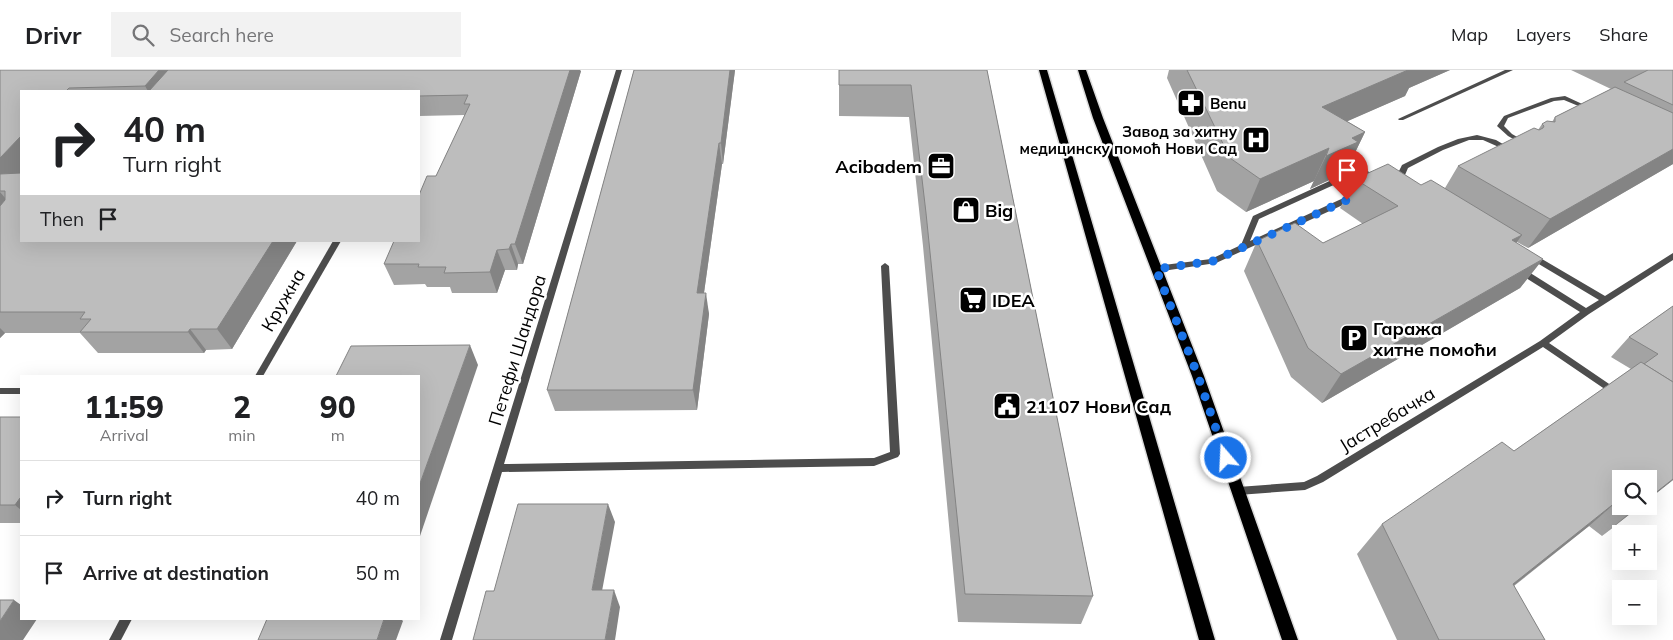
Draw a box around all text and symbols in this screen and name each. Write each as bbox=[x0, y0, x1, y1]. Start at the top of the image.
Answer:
search box bbox=[111, 12, 461, 57]
text: Drivr bbox=[25, 20, 81, 50]
icon: search bbox=[129, 21, 157, 49]
text: Search here bbox=[169, 23, 274, 47]
text: Map bbox=[1451, 23, 1488, 46]
text: Layers bbox=[1516, 23, 1571, 46]
text: Share bbox=[1599, 23, 1648, 46]
pharmacy icon: Benu bbox=[1176, 88, 1206, 118]
place label: Benu bbox=[1210, 94, 1247, 113]
text: 40 m bbox=[123, 107, 206, 151]
icon: right bbox=[40, 110, 105, 175]
place label: Завод за хитну медицинску помоћ Нови Сад bbox=[1019, 122, 1238, 158]
hospital icon: Завод за хитну медицинску помоћ Нови Сад bbox=[1241, 125, 1271, 155]
pin bbox=[1326, 149, 1368, 200]
text: Turn right bbox=[123, 150, 221, 178]
office icon: Acibadem bbox=[926, 151, 956, 181]
place label: Acibadem bbox=[835, 155, 922, 178]
icon: arrive bbox=[1333, 156, 1361, 184]
shop icon: Big bbox=[951, 195, 981, 225]
place label: Big bbox=[985, 199, 1013, 222]
icon: arrive bbox=[94, 205, 122, 233]
text: Then bbox=[40, 207, 84, 231]
street label: Кружна bbox=[256, 264, 310, 336]
street label: Петефи Шандора bbox=[483, 272, 551, 428]
supermarket icon: IDEA bbox=[958, 285, 988, 315]
place label: IDEA bbox=[992, 289, 1035, 312]
place label: Гаража хитне помоћи bbox=[1372, 317, 1497, 361]
parking icon: Гаража хитне помоћи bbox=[1339, 323, 1369, 353]
street label: Јастребачка bbox=[1335, 381, 1439, 457]
text: 11:59 bbox=[84, 388, 164, 426]
text: 2 bbox=[233, 388, 251, 426]
text: 90 bbox=[320, 388, 356, 426]
public building icon: 21107 Нови Сад bbox=[992, 391, 1022, 421]
place label: 21107 Нови Сад bbox=[1026, 395, 1172, 418]
text: Arrival bbox=[100, 425, 149, 445]
text: min bbox=[228, 425, 256, 445]
text: m bbox=[331, 425, 345, 445]
position arrow bbox=[1199, 431, 1251, 483]
map controls bbox=[1612, 470, 1657, 625]
button: search bbox=[1612, 470, 1657, 515]
icon: right bbox=[40, 484, 68, 512]
text: Turn right bbox=[83, 486, 172, 510]
text: 40 m bbox=[356, 486, 400, 510]
button: + bbox=[1612, 525, 1657, 570]
icon: arrive bbox=[40, 559, 68, 587]
text: Arrive at destination bbox=[83, 561, 269, 585]
text: 50 m bbox=[356, 561, 400, 585]
button: − bbox=[1612, 580, 1657, 625]

